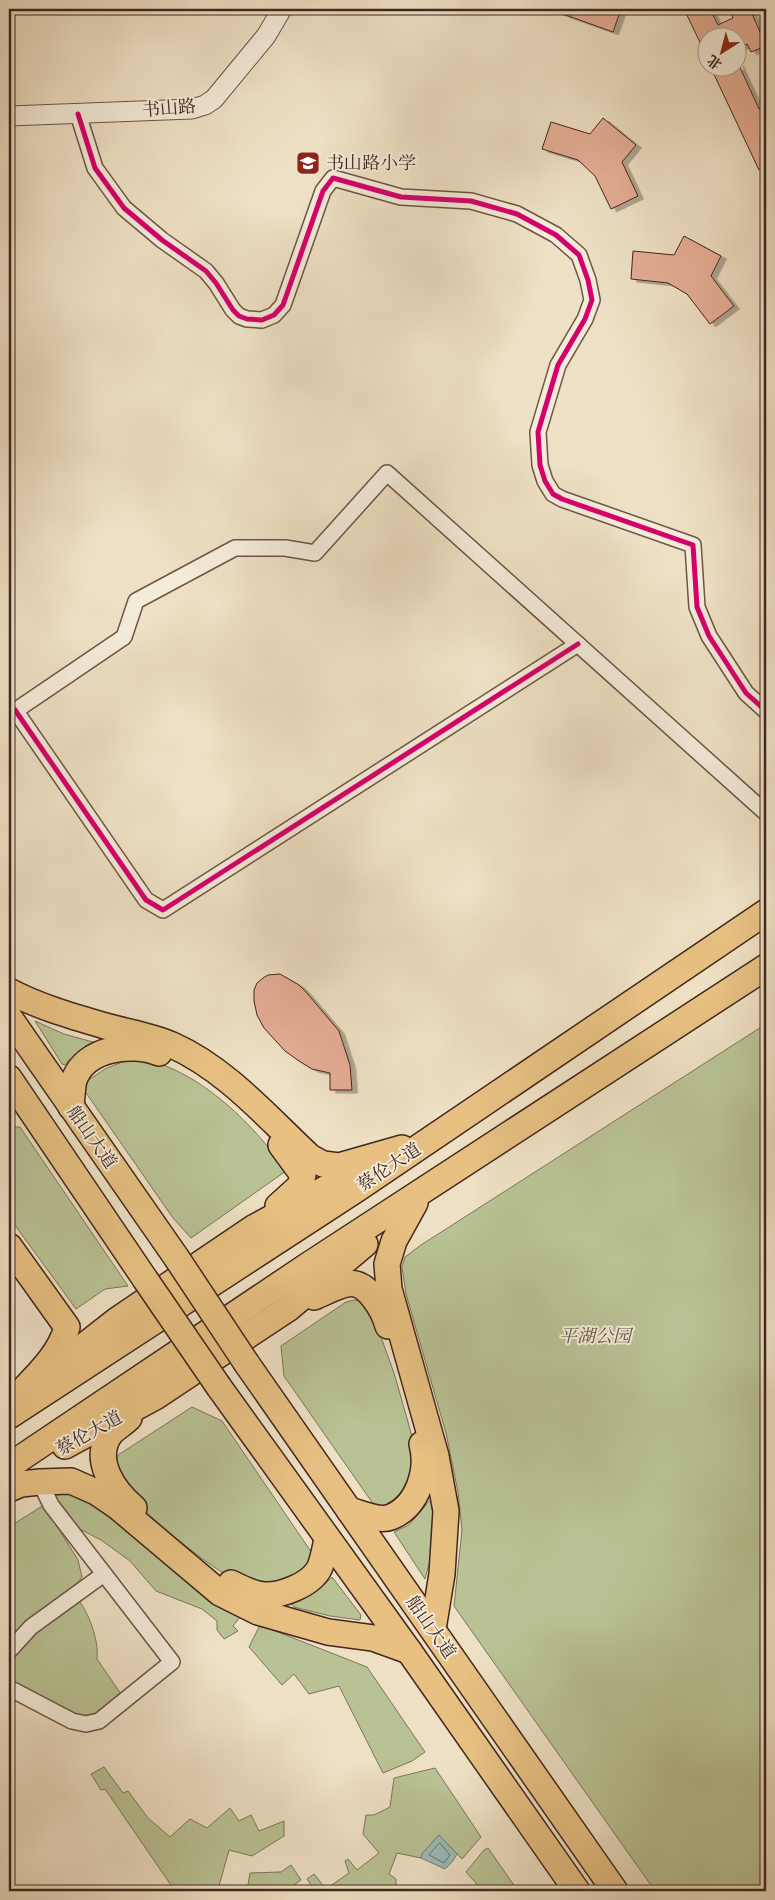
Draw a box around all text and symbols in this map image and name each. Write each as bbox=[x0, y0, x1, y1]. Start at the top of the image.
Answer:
north arrow bbox=[698, 28, 748, 78]
text: 北 bbox=[704, 51, 725, 73]
street label: 书山路 bbox=[141, 95, 197, 121]
school or university icon: 书山路小学 bbox=[295, 150, 321, 176]
place label: 书山路小学 bbox=[326, 152, 416, 174]
street label: 船山大道 bbox=[62, 1101, 122, 1173]
street label: 蔡伦大道 bbox=[353, 1138, 425, 1196]
park label: 平湖公园 bbox=[559, 1325, 634, 1347]
street label: 蔡伦大道 bbox=[52, 1406, 126, 1460]
street label: 船山大道 bbox=[401, 1591, 461, 1663]

